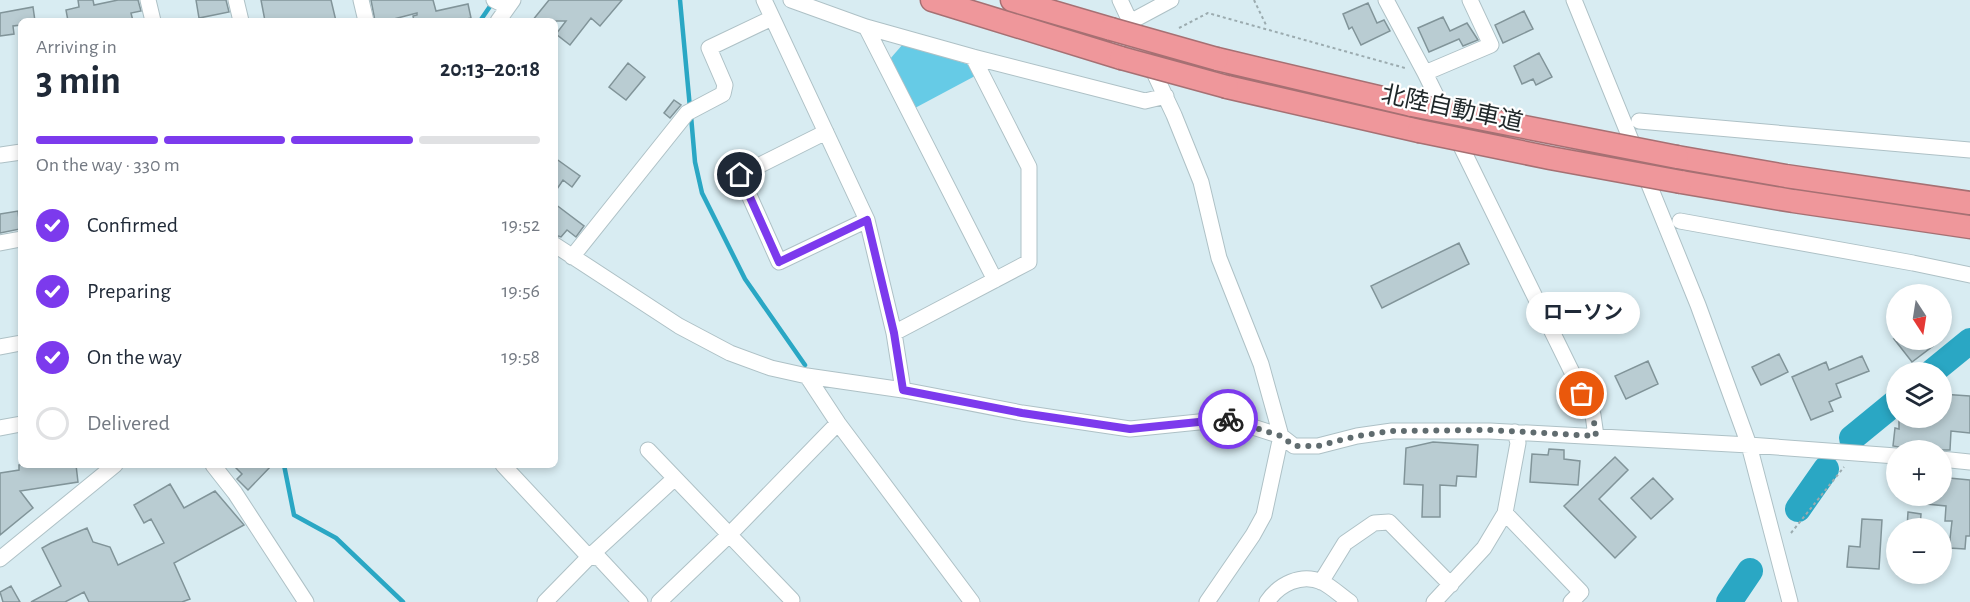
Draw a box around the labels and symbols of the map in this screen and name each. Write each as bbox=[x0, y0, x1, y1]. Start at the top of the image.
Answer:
street label: 北陸自動車道 bbox=[1379, 80, 1525, 136]
pin bbox=[714, 149, 765, 200]
north arrow bbox=[1886, 284, 1952, 350]
callout: ローソン bbox=[1525, 292, 1639, 334]
pin bbox=[1556, 368, 1607, 419]
courier bbox=[1198, 389, 1258, 449]

